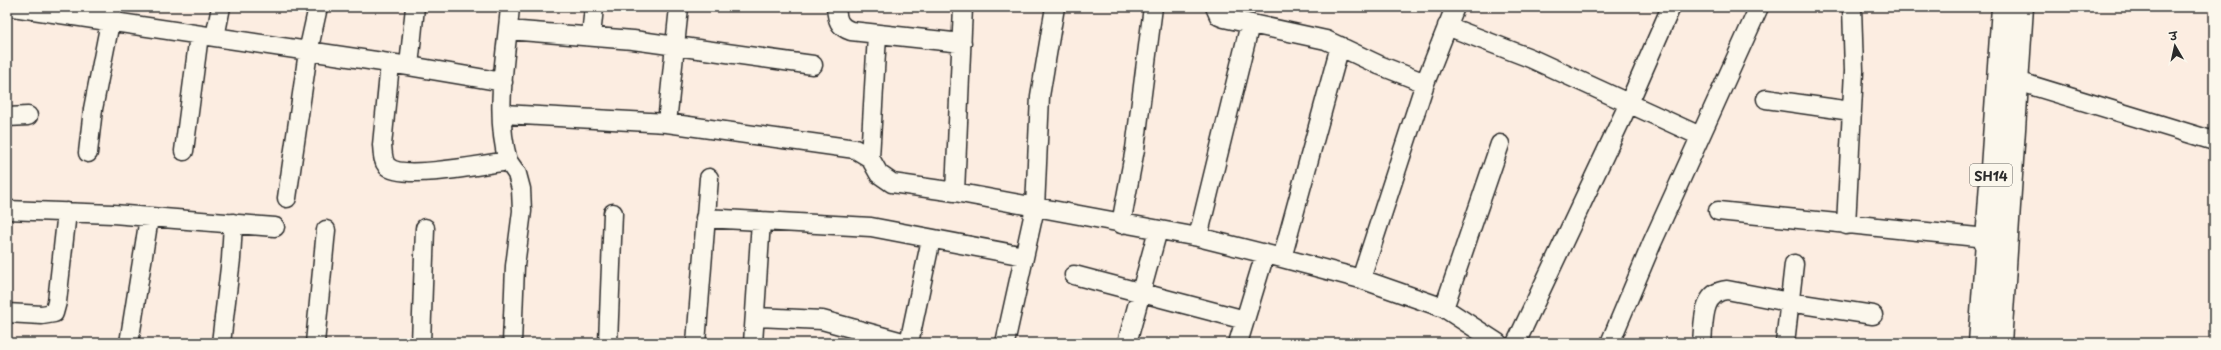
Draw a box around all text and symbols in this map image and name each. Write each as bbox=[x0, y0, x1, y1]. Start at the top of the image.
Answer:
north arrow bbox=[2155, 26, 2195, 66]
text: उ bbox=[2167, 26, 2180, 45]
road number: SH14 bbox=[1970, 164, 2012, 186]

